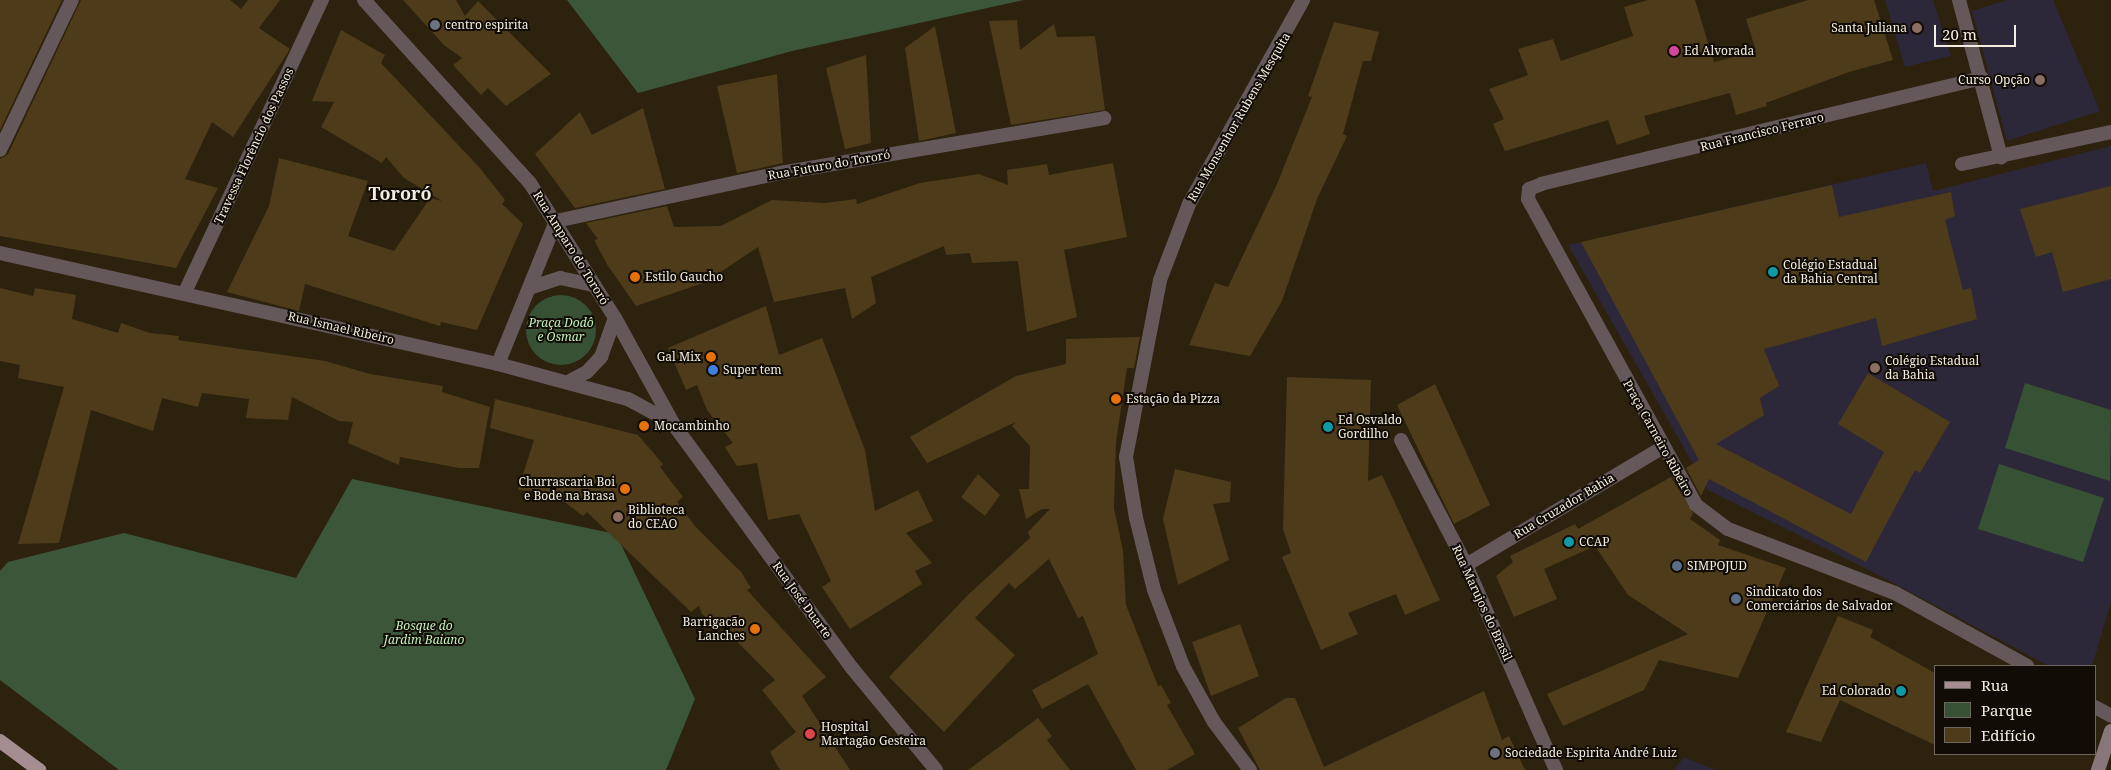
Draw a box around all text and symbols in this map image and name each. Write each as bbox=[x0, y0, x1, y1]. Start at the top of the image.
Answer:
scale bar bbox=[1936, 15, 2018, 47]
place label: centro espirita bbox=[445, 18, 528, 32]
marker: centro espirita bbox=[429, 19, 441, 31]
place label: Santa Juliana bbox=[1831, 21, 1907, 35]
marker: Santa Juliana bbox=[1911, 22, 1923, 34]
text: 20 m bbox=[1942, 24, 1977, 44]
street label: Rua Monsenhor Rubens Mesquita bbox=[1185, 30, 1293, 204]
place label: Ed Alvorada bbox=[1684, 44, 1754, 58]
marker: Ed Alvorada bbox=[1668, 45, 1680, 57]
street label: Travessa Florêncio dos Passos bbox=[211, 66, 297, 226]
place label: Curso Opção bbox=[1958, 73, 2030, 87]
marker: Curso Opção bbox=[2034, 74, 2046, 86]
street label: Rua Francisco Ferraro bbox=[1699, 110, 1825, 154]
street label: Rua Futuro do Tororó bbox=[767, 147, 891, 183]
district label: Tororó bbox=[368, 182, 432, 204]
street label: Rua Amparo do Tororó bbox=[530, 189, 612, 307]
place label: Colégio Estadual da Bahia Central bbox=[1783, 258, 1878, 286]
marker: Colégio Estadual da Bahia Central bbox=[1767, 266, 1779, 278]
place label: Estilo Gaucho bbox=[645, 270, 723, 284]
marker: Estilo Gaucho bbox=[629, 271, 641, 283]
street label: Rua Ismael Ribeiro bbox=[287, 309, 395, 347]
park label: Praça Dodô e Osmar bbox=[528, 316, 594, 344]
place label: Gal Mix bbox=[657, 350, 701, 364]
marker: Gal Mix bbox=[705, 351, 717, 363]
place label: Colégio Estadual da Bahia bbox=[1885, 354, 1979, 382]
marker: Colégio Estadual da Bahia bbox=[1869, 362, 1881, 374]
place label: Super tem bbox=[723, 363, 782, 377]
marker: Super tem bbox=[707, 364, 719, 376]
street label: Praça Carneiro Ribeiro bbox=[1620, 377, 1696, 499]
place label: Estação da Pizza bbox=[1126, 392, 1220, 406]
marker: Estação da Pizza bbox=[1110, 393, 1122, 405]
place label: Ed Osvaldo Gordilho bbox=[1338, 413, 1402, 441]
place label: Mocambinho bbox=[654, 419, 730, 433]
marker: Mocambinho bbox=[638, 420, 650, 432]
marker: Ed Osvaldo Gordilho bbox=[1322, 421, 1334, 433]
street label: Rua Cruzador Bahia bbox=[1511, 470, 1617, 542]
place label: Churrascaria Boi e Bode na Brasa bbox=[519, 475, 615, 503]
marker: Churrascaria Boi e Bode na Brasa bbox=[619, 483, 631, 495]
place label: Biblioteca do CEAO bbox=[628, 503, 685, 531]
marker: Biblioteca do CEAO bbox=[612, 511, 624, 523]
place label: CCAP bbox=[1579, 535, 1609, 549]
marker: CCAP bbox=[1563, 536, 1575, 548]
street label: Rua Marujos do Brasil bbox=[1449, 543, 1515, 663]
street label: Rua José Duarte bbox=[769, 559, 835, 641]
place label: SIMPOJUD bbox=[1687, 559, 1747, 573]
marker: SIMPOJUD bbox=[1671, 560, 1683, 572]
place label: Sindicato dos Comerciários de Salvador bbox=[1746, 585, 1893, 613]
marker: Sindicato dos Comerciários de Salvador bbox=[1730, 593, 1742, 605]
place label: Barrigacão Lanches bbox=[682, 615, 745, 643]
park label: Bosque do Jardim Baiano bbox=[384, 619, 464, 647]
marker: Barrigacão Lanches bbox=[749, 623, 761, 635]
legend bbox=[1934, 665, 2096, 755]
text: Rua bbox=[1981, 675, 2009, 695]
place label: Ed Colorado bbox=[1822, 684, 1891, 698]
marker: Ed Colorado bbox=[1895, 685, 1907, 697]
text: Parque bbox=[1981, 700, 2032, 720]
place label: Hospital Martagão Gesteira bbox=[821, 720, 926, 748]
text: Edifício bbox=[1981, 725, 2036, 745]
marker: Hospital Martagão Gesteira bbox=[803, 727, 817, 741]
place label: Sociedade Espirita André Luiz bbox=[1505, 746, 1677, 760]
marker: Sociedade Espirita André Luiz bbox=[1489, 747, 1501, 759]

